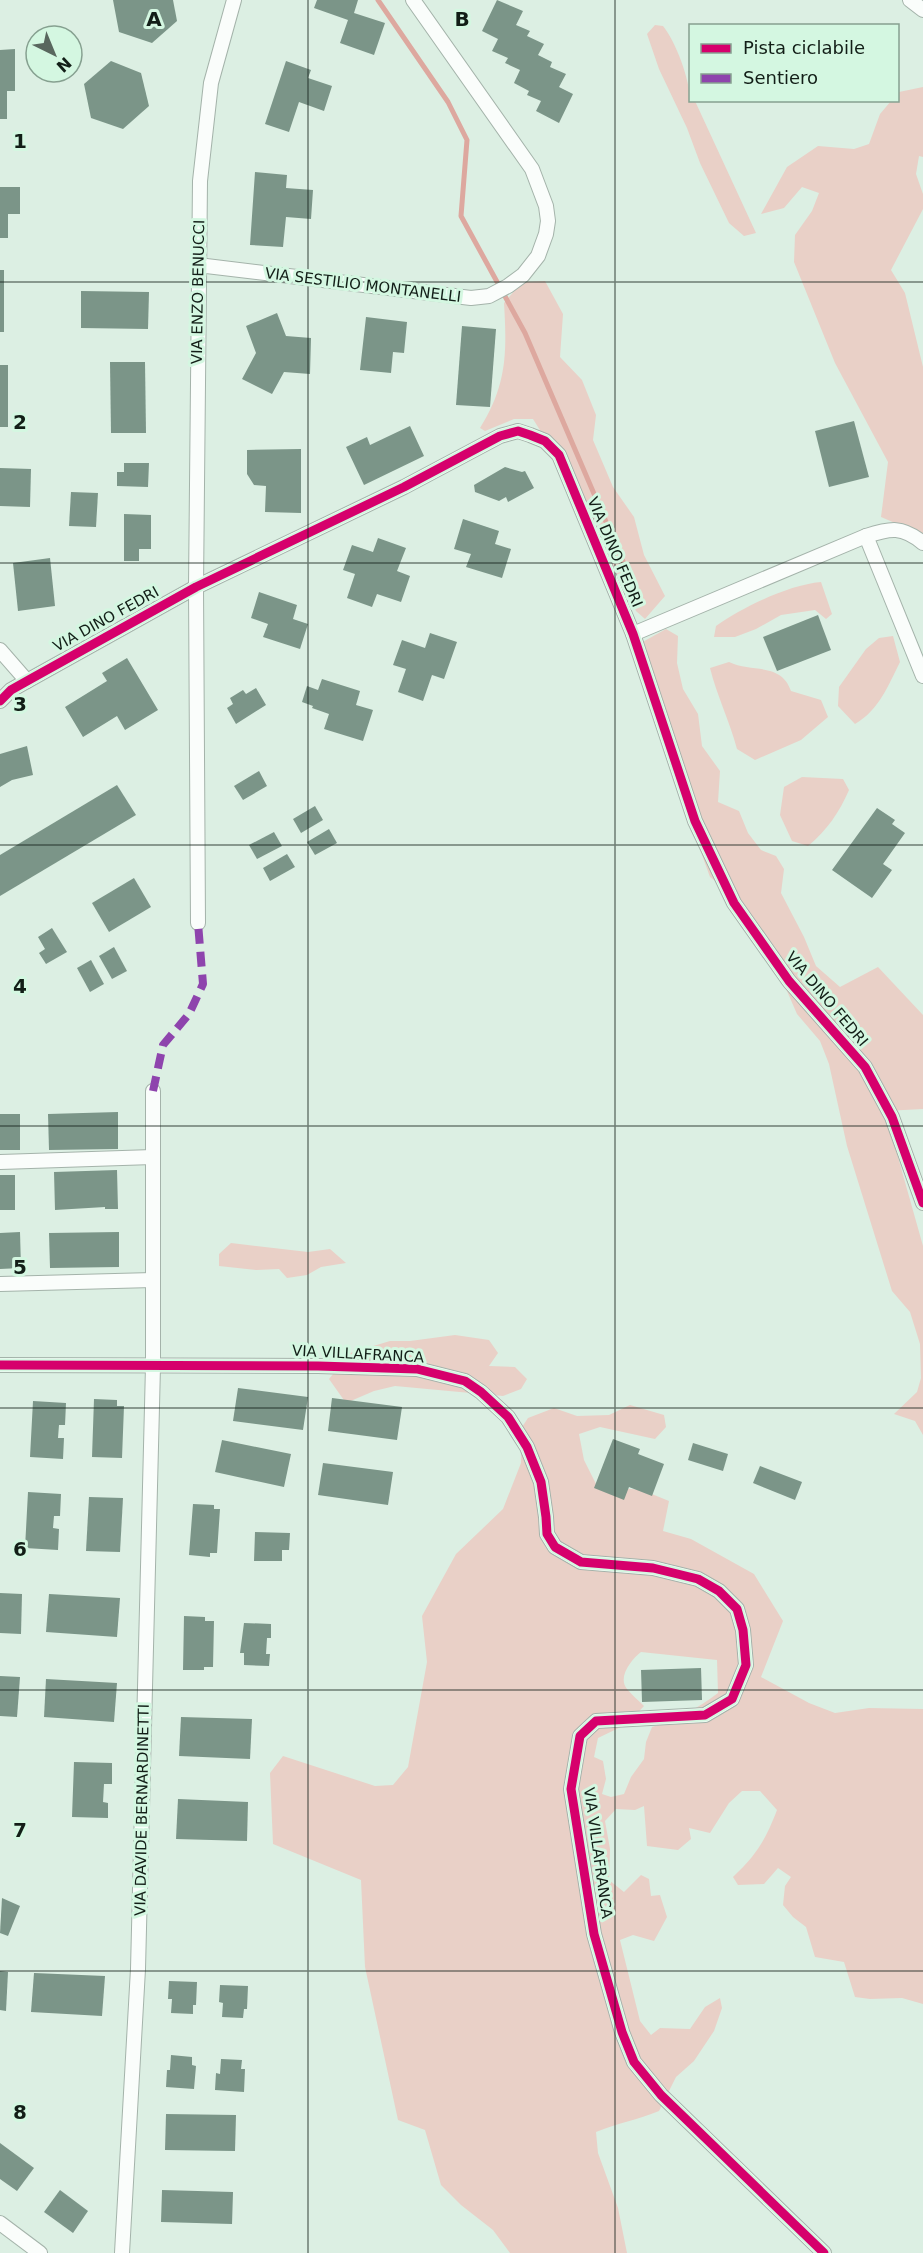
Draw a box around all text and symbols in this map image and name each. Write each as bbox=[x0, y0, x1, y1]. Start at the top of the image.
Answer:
text: A bbox=[146, 7, 162, 31]
text: B bbox=[454, 7, 470, 31]
north arrow bbox=[24, 24, 84, 84]
legend bbox=[689, 24, 899, 102]
text: Pista ciclabile bbox=[743, 37, 865, 58]
text: N bbox=[53, 53, 75, 76]
text: Sentiero bbox=[743, 67, 818, 88]
text: 1 bbox=[13, 129, 27, 153]
street label: VIA ENZO BENUCCI bbox=[188, 220, 208, 364]
street label: VIA SESTILIO MONTANELLI bbox=[264, 264, 462, 306]
text: 2 bbox=[13, 410, 27, 434]
street label: VIA DINO FEDRI bbox=[584, 494, 646, 610]
street label: VIA DINO FEDRI bbox=[50, 583, 162, 655]
text: 3 bbox=[13, 692, 27, 716]
street label: VIA DINO FEDRI bbox=[782, 948, 872, 1050]
text: 4 bbox=[13, 974, 27, 998]
text: 5 bbox=[13, 1255, 27, 1279]
street label: VIA VILLAFRANCA bbox=[291, 1342, 425, 1366]
text: 6 bbox=[13, 1537, 27, 1561]
street label: VIA DAVIDE BERNARDINETTI bbox=[131, 1704, 153, 1916]
street label: VIA VILLAFRANCA bbox=[580, 1786, 616, 1921]
text: 7 bbox=[13, 1818, 27, 1842]
text: 8 bbox=[13, 2100, 27, 2124]

